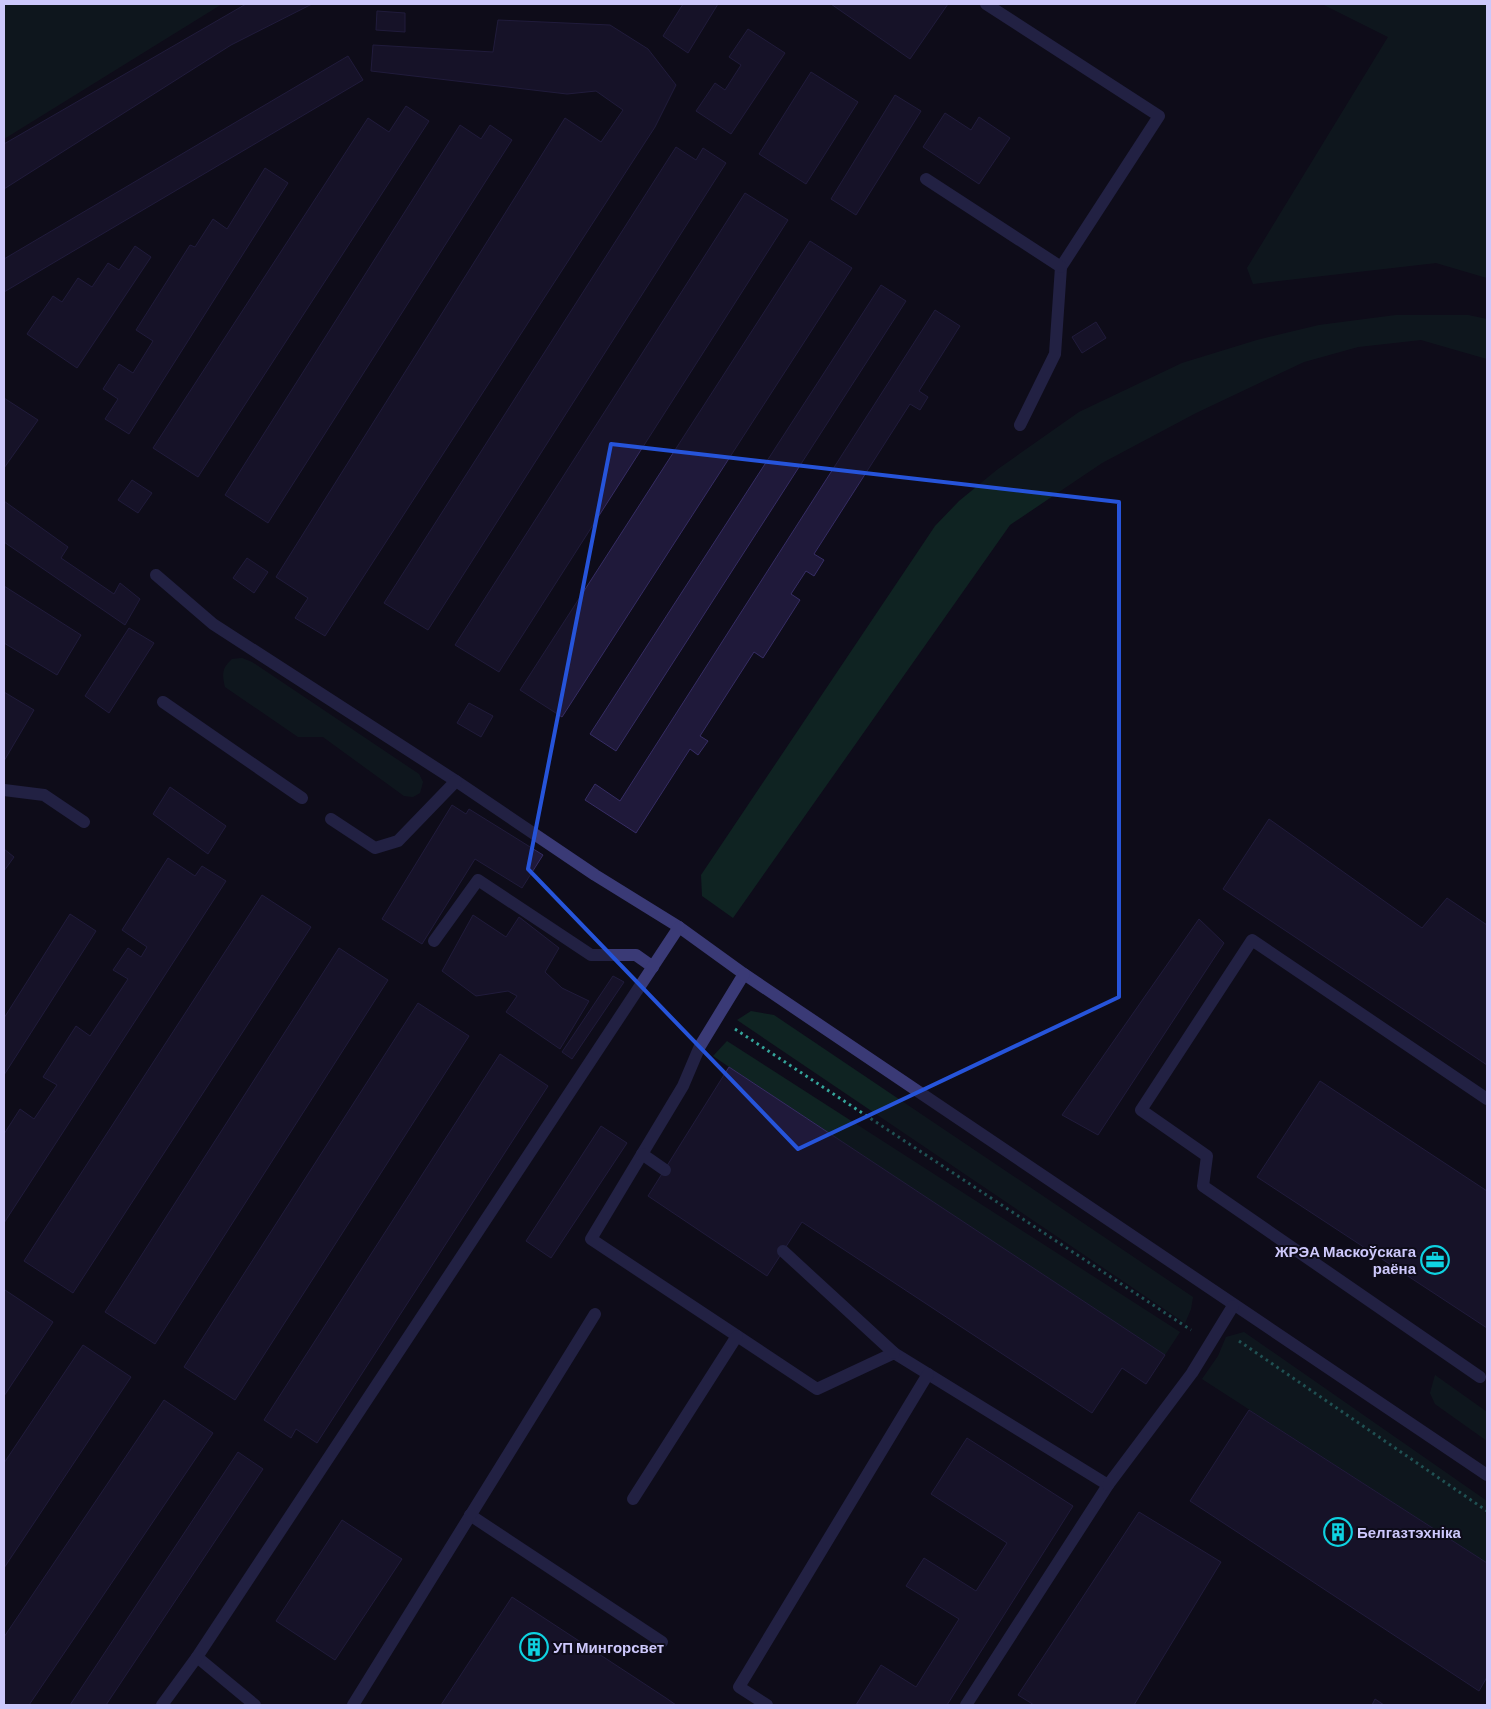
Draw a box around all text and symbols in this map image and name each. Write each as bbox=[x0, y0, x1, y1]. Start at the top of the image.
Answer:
place label: ЖРЭА Маскоўскага раёна bbox=[1274, 1242, 1417, 1277]
office icon: ЖРЭА Маскоўскага раёна bbox=[1420, 1245, 1450, 1275]
building icon: Белгазтэхніка bbox=[1323, 1517, 1353, 1547]
place label: Белгазтэхніка bbox=[1357, 1523, 1461, 1541]
building icon: УП Мингорсвет bbox=[519, 1632, 549, 1662]
place label: УП Мингорсвет bbox=[553, 1638, 664, 1656]

